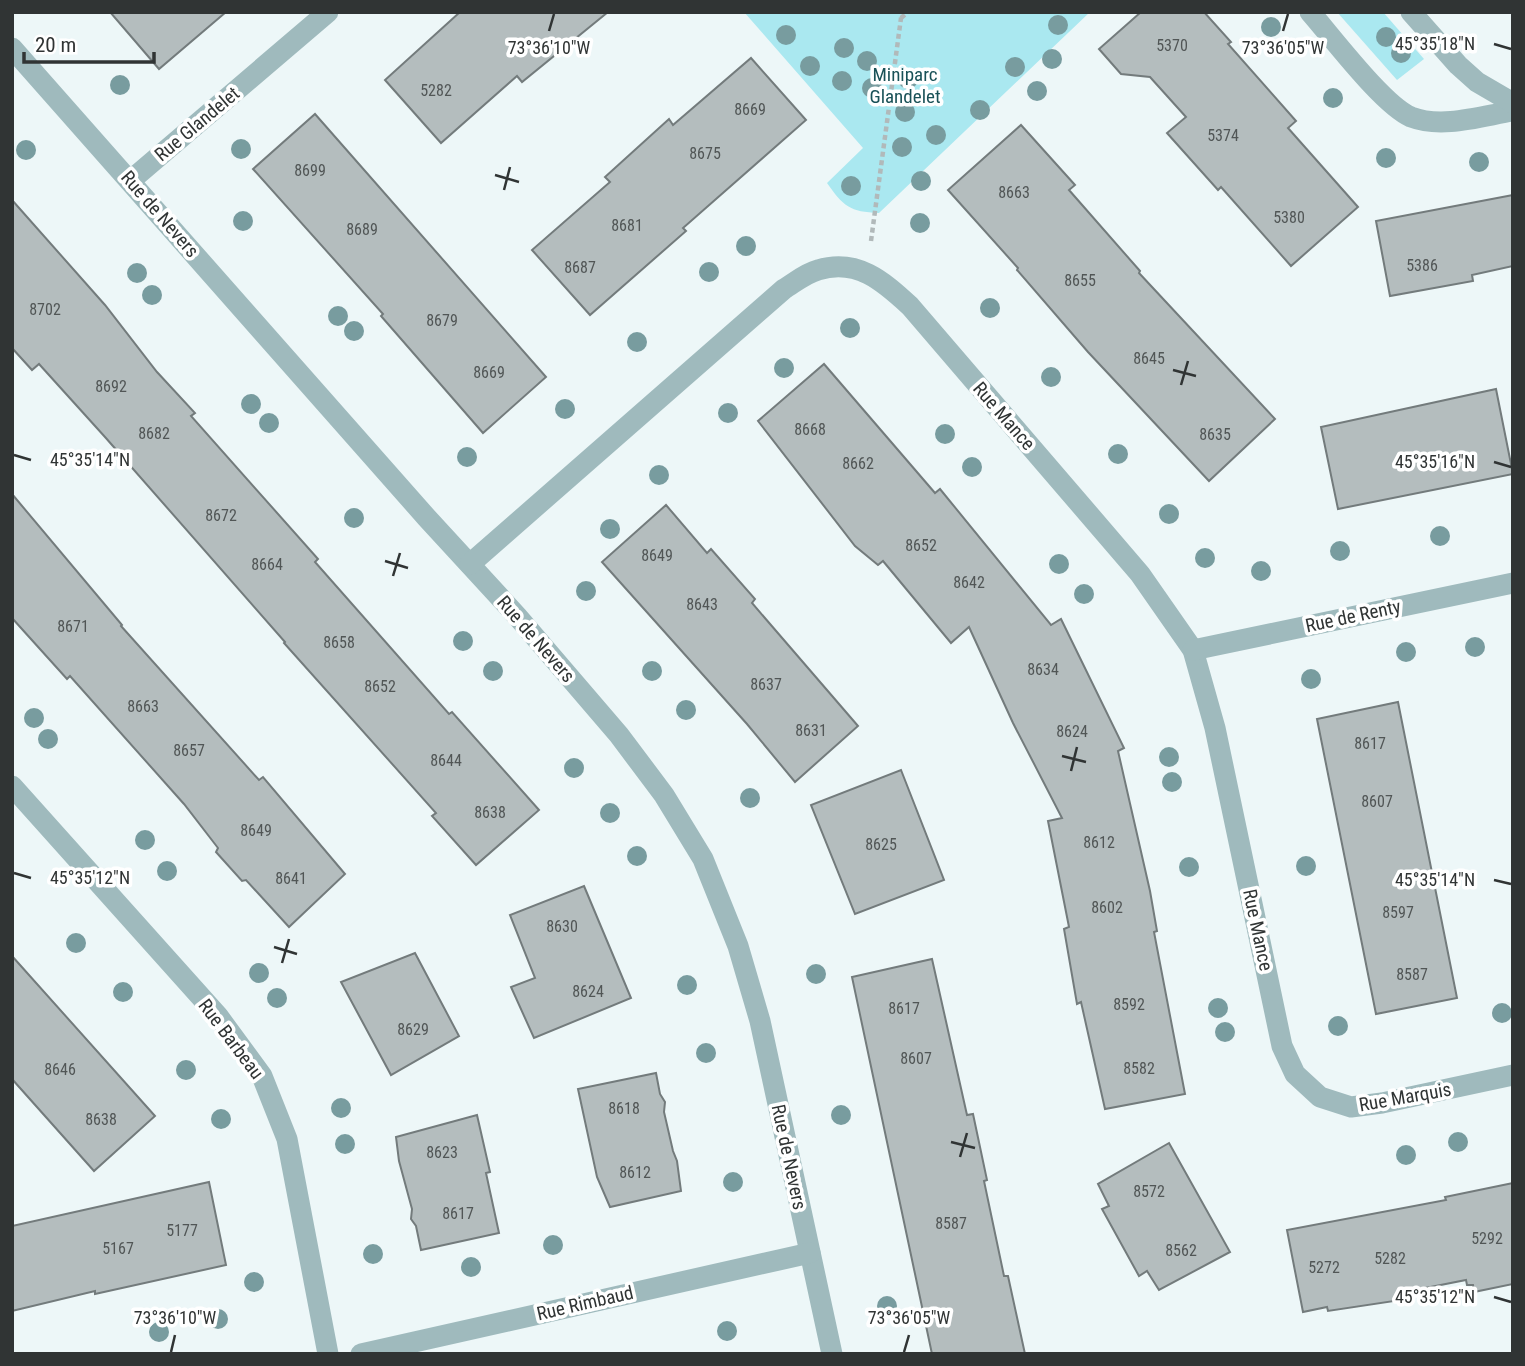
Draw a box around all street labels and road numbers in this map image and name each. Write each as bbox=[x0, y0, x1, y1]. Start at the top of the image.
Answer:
street label: Rue Glandelet bbox=[150, 82, 244, 166]
street label: Rue de Nevers bbox=[116, 166, 204, 262]
street label: Rue Mance bbox=[968, 377, 1040, 455]
street label: Rue de Nevers bbox=[492, 591, 580, 687]
street label: Rue de Renty bbox=[1303, 595, 1403, 637]
street label: Rue Mance bbox=[1238, 887, 1278, 973]
street label: Rue Barbeau bbox=[193, 994, 269, 1084]
street label: Rue Marquis bbox=[1357, 1078, 1453, 1116]
street label: Rue de Nevers bbox=[767, 1102, 811, 1212]
street label: Rue Rimbaud bbox=[534, 1281, 636, 1325]

